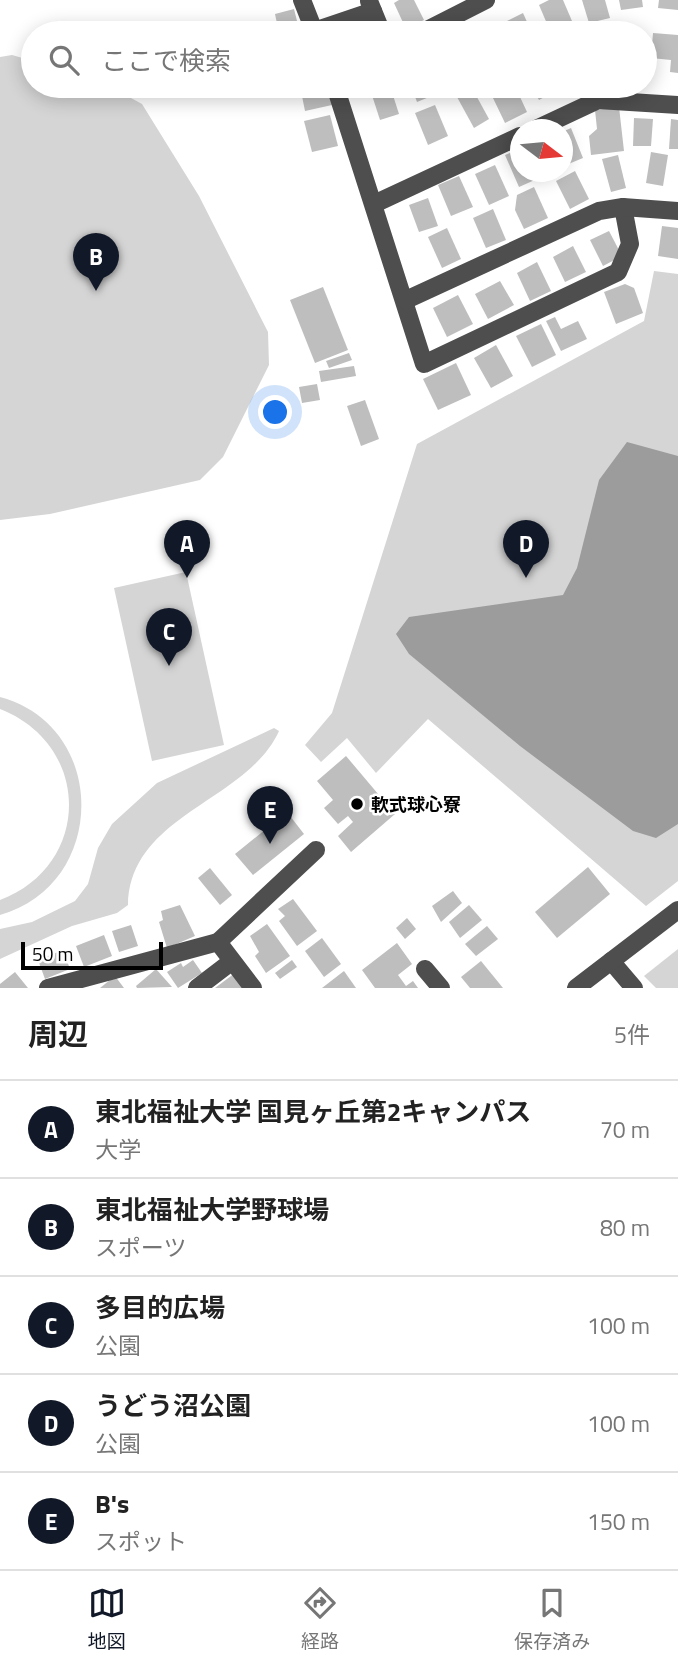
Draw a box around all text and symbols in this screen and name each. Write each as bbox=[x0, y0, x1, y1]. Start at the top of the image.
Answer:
search box bbox=[21, 21, 657, 98]
icon: search bbox=[45, 41, 83, 79]
text: ここで検索 bbox=[101, 41, 231, 80]
north arrow bbox=[510, 119, 573, 182]
pin: B bbox=[73, 233, 119, 291]
your location bbox=[258, 395, 292, 429]
pin: A bbox=[164, 520, 210, 578]
pin: D bbox=[503, 520, 549, 578]
pin: C bbox=[146, 608, 192, 666]
pin: E bbox=[247, 786, 293, 844]
place label: 軟式球心寮 bbox=[371, 791, 461, 818]
marker: 軟式球心寮 bbox=[349, 796, 365, 812]
scale bar bbox=[21, 939, 163, 971]
text: 50 m bbox=[32, 939, 73, 968]
text: 周辺 bbox=[28, 1011, 88, 1057]
text: 5件 bbox=[614, 1017, 650, 1052]
text: 東北福祉大学 国見ヶ丘第2キャンパス bbox=[95, 1092, 531, 1131]
text: A bbox=[44, 1112, 58, 1147]
text: 70 m bbox=[600, 1112, 650, 1147]
text: 大学 bbox=[95, 1132, 141, 1167]
text: 東北福祉大学野球場 bbox=[95, 1190, 329, 1229]
text: B bbox=[44, 1210, 58, 1245]
text: 80 m bbox=[600, 1210, 650, 1245]
text: スポーツ bbox=[95, 1230, 187, 1265]
text: 多目的広場 bbox=[95, 1288, 225, 1327]
text: C bbox=[45, 1308, 57, 1343]
text: 100 m bbox=[587, 1308, 650, 1343]
text: 公園 bbox=[95, 1328, 141, 1363]
text: うどう沼公園 bbox=[95, 1386, 251, 1425]
text: D bbox=[44, 1406, 58, 1441]
text: 100 m bbox=[587, 1406, 650, 1441]
text: 公園 bbox=[95, 1426, 141, 1461]
text: B's bbox=[95, 1484, 129, 1523]
text: E bbox=[45, 1504, 57, 1539]
text: 150 m bbox=[587, 1504, 650, 1539]
text: スポット bbox=[95, 1524, 187, 1559]
tab: 地図 bbox=[88, 1584, 126, 1655]
tab: 経路 bbox=[301, 1584, 339, 1655]
tab: 保存済み bbox=[514, 1584, 590, 1655]

